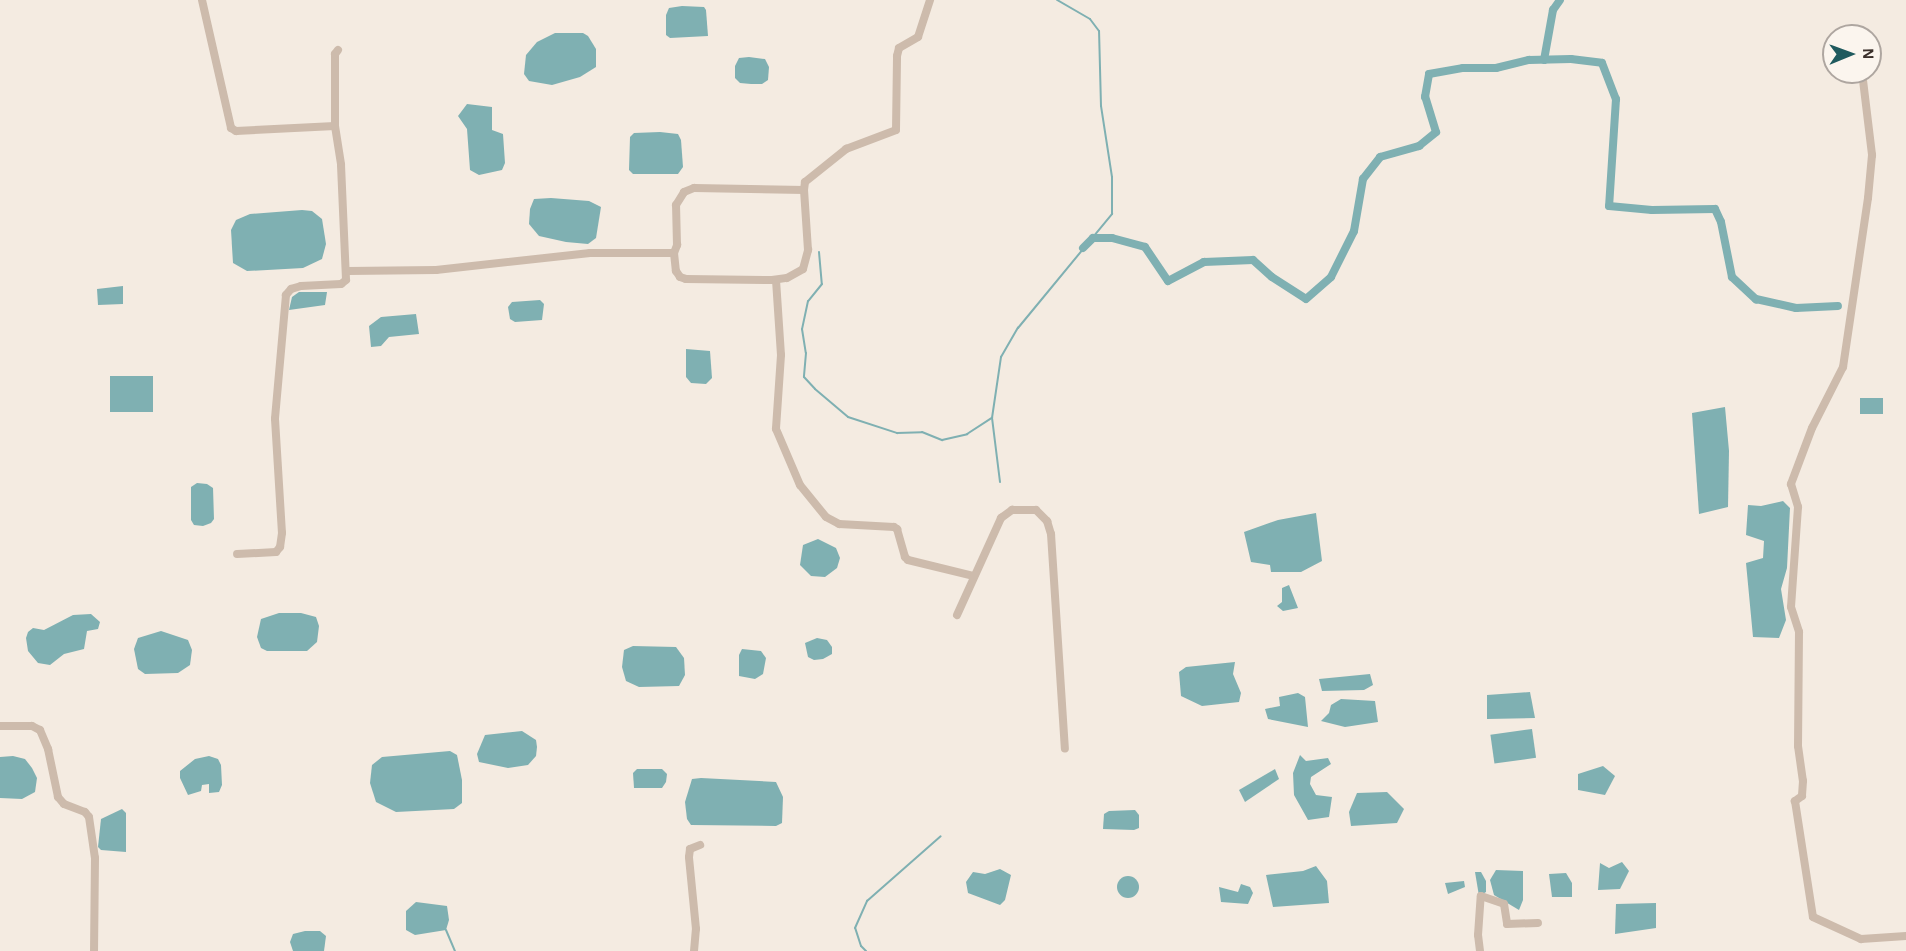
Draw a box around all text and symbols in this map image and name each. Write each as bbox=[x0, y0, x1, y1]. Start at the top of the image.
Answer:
north arrow bbox=[1822, 24, 1882, 84]
text: N bbox=[1860, 48, 1876, 59]

